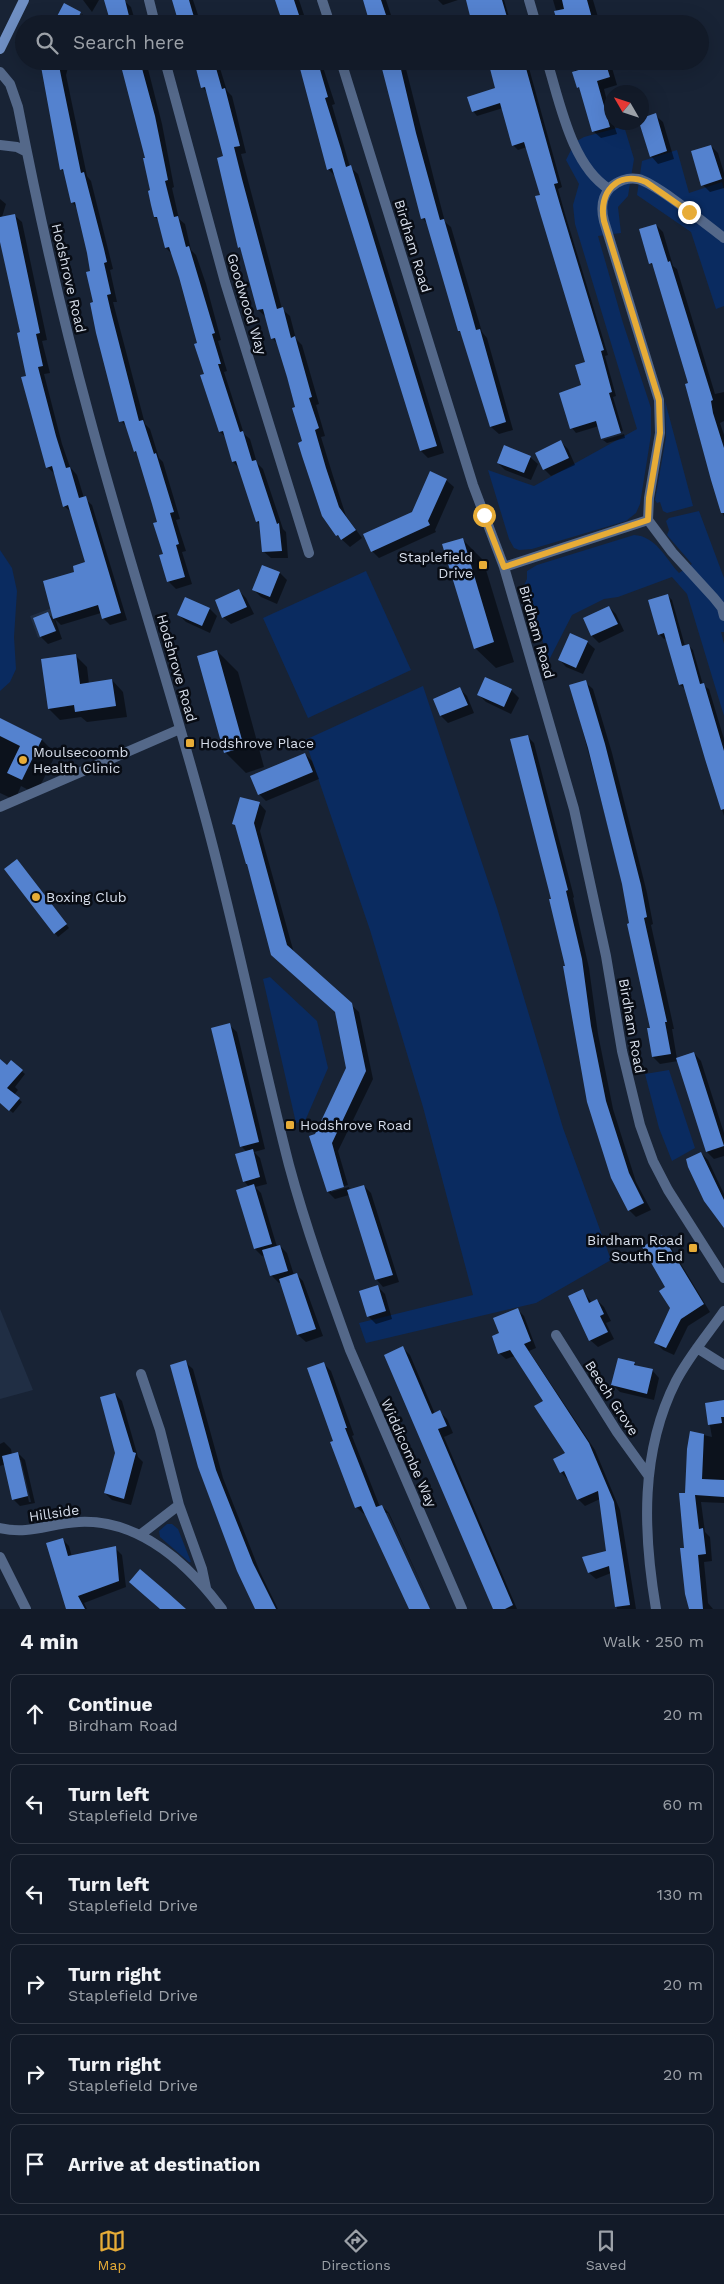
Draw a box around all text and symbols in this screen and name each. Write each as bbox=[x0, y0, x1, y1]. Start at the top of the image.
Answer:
search box bbox=[15, 15, 709, 70]
icon: search bbox=[33, 29, 61, 57]
text: Search here bbox=[73, 31, 184, 54]
north arrow bbox=[604, 85, 649, 130]
street label: Birdham Road bbox=[391, 198, 435, 294]
route end bbox=[678, 201, 701, 224]
street label: Hodshrove Road bbox=[49, 222, 89, 334]
street label: Goodwood Way bbox=[224, 252, 270, 357]
route start bbox=[473, 504, 496, 527]
place label: Staplefield Drive bbox=[399, 549, 473, 581]
marker: Staplefield Drive bbox=[477, 559, 489, 571]
street label: Birdham Road bbox=[516, 584, 558, 680]
street label: Hodshrove Road bbox=[154, 612, 200, 724]
place label: Hodshrove Place bbox=[200, 735, 314, 751]
marker: Hodshrove Place bbox=[184, 737, 196, 749]
place label: Moulsecoomb Health Clinic bbox=[33, 744, 128, 776]
marker: Moulsecoomb Health Clinic bbox=[17, 754, 29, 766]
place label: Boxing Club bbox=[46, 889, 127, 905]
marker: Boxing Club bbox=[30, 891, 42, 903]
street label: Birdham Road bbox=[616, 977, 648, 1075]
place label: Hodshrove Road bbox=[300, 1117, 412, 1133]
marker: Hodshrove Road bbox=[284, 1119, 296, 1131]
place label: Birdham Road South End bbox=[587, 1232, 683, 1264]
marker: Birdham Road South End bbox=[687, 1242, 699, 1254]
street label: Beech Grove bbox=[582, 1358, 642, 1438]
street label: Widdicombe Way bbox=[378, 1396, 440, 1510]
street label: Hillside bbox=[28, 1502, 80, 1524]
text: 4 min bbox=[20, 1629, 78, 1654]
text: Walk · 250 m bbox=[603, 1632, 704, 1651]
text: Continue bbox=[68, 1693, 152, 1716]
icon: ahead bbox=[21, 1700, 49, 1728]
text: 20 m bbox=[663, 1705, 703, 1724]
text: Birdham Road bbox=[68, 1716, 178, 1735]
text: Turn left bbox=[68, 1783, 149, 1806]
icon: left bbox=[21, 1790, 49, 1818]
text: 60 m bbox=[663, 1795, 703, 1814]
text: Staplefield Drive bbox=[68, 1806, 198, 1825]
text: Turn left bbox=[68, 1873, 149, 1896]
icon: left bbox=[21, 1880, 49, 1908]
text: 130 m bbox=[657, 1885, 703, 1904]
text: Staplefield Drive bbox=[68, 1896, 198, 1915]
text: Turn right bbox=[68, 1963, 161, 1986]
icon: right bbox=[21, 1970, 49, 1998]
text: 20 m bbox=[663, 1975, 703, 1994]
text: Staplefield Drive bbox=[68, 1986, 198, 2005]
text: Turn right bbox=[68, 2053, 161, 2076]
icon: right bbox=[21, 2060, 49, 2088]
text: 20 m bbox=[663, 2065, 703, 2084]
text: Staplefield Drive bbox=[68, 2076, 198, 2095]
icon: arrive bbox=[21, 2150, 49, 2178]
text: Arrive at destination bbox=[68, 2153, 260, 2176]
tab: Map bbox=[98, 2227, 126, 2273]
tab: Directions bbox=[321, 2227, 391, 2273]
tab: Saved bbox=[586, 2227, 626, 2273]

